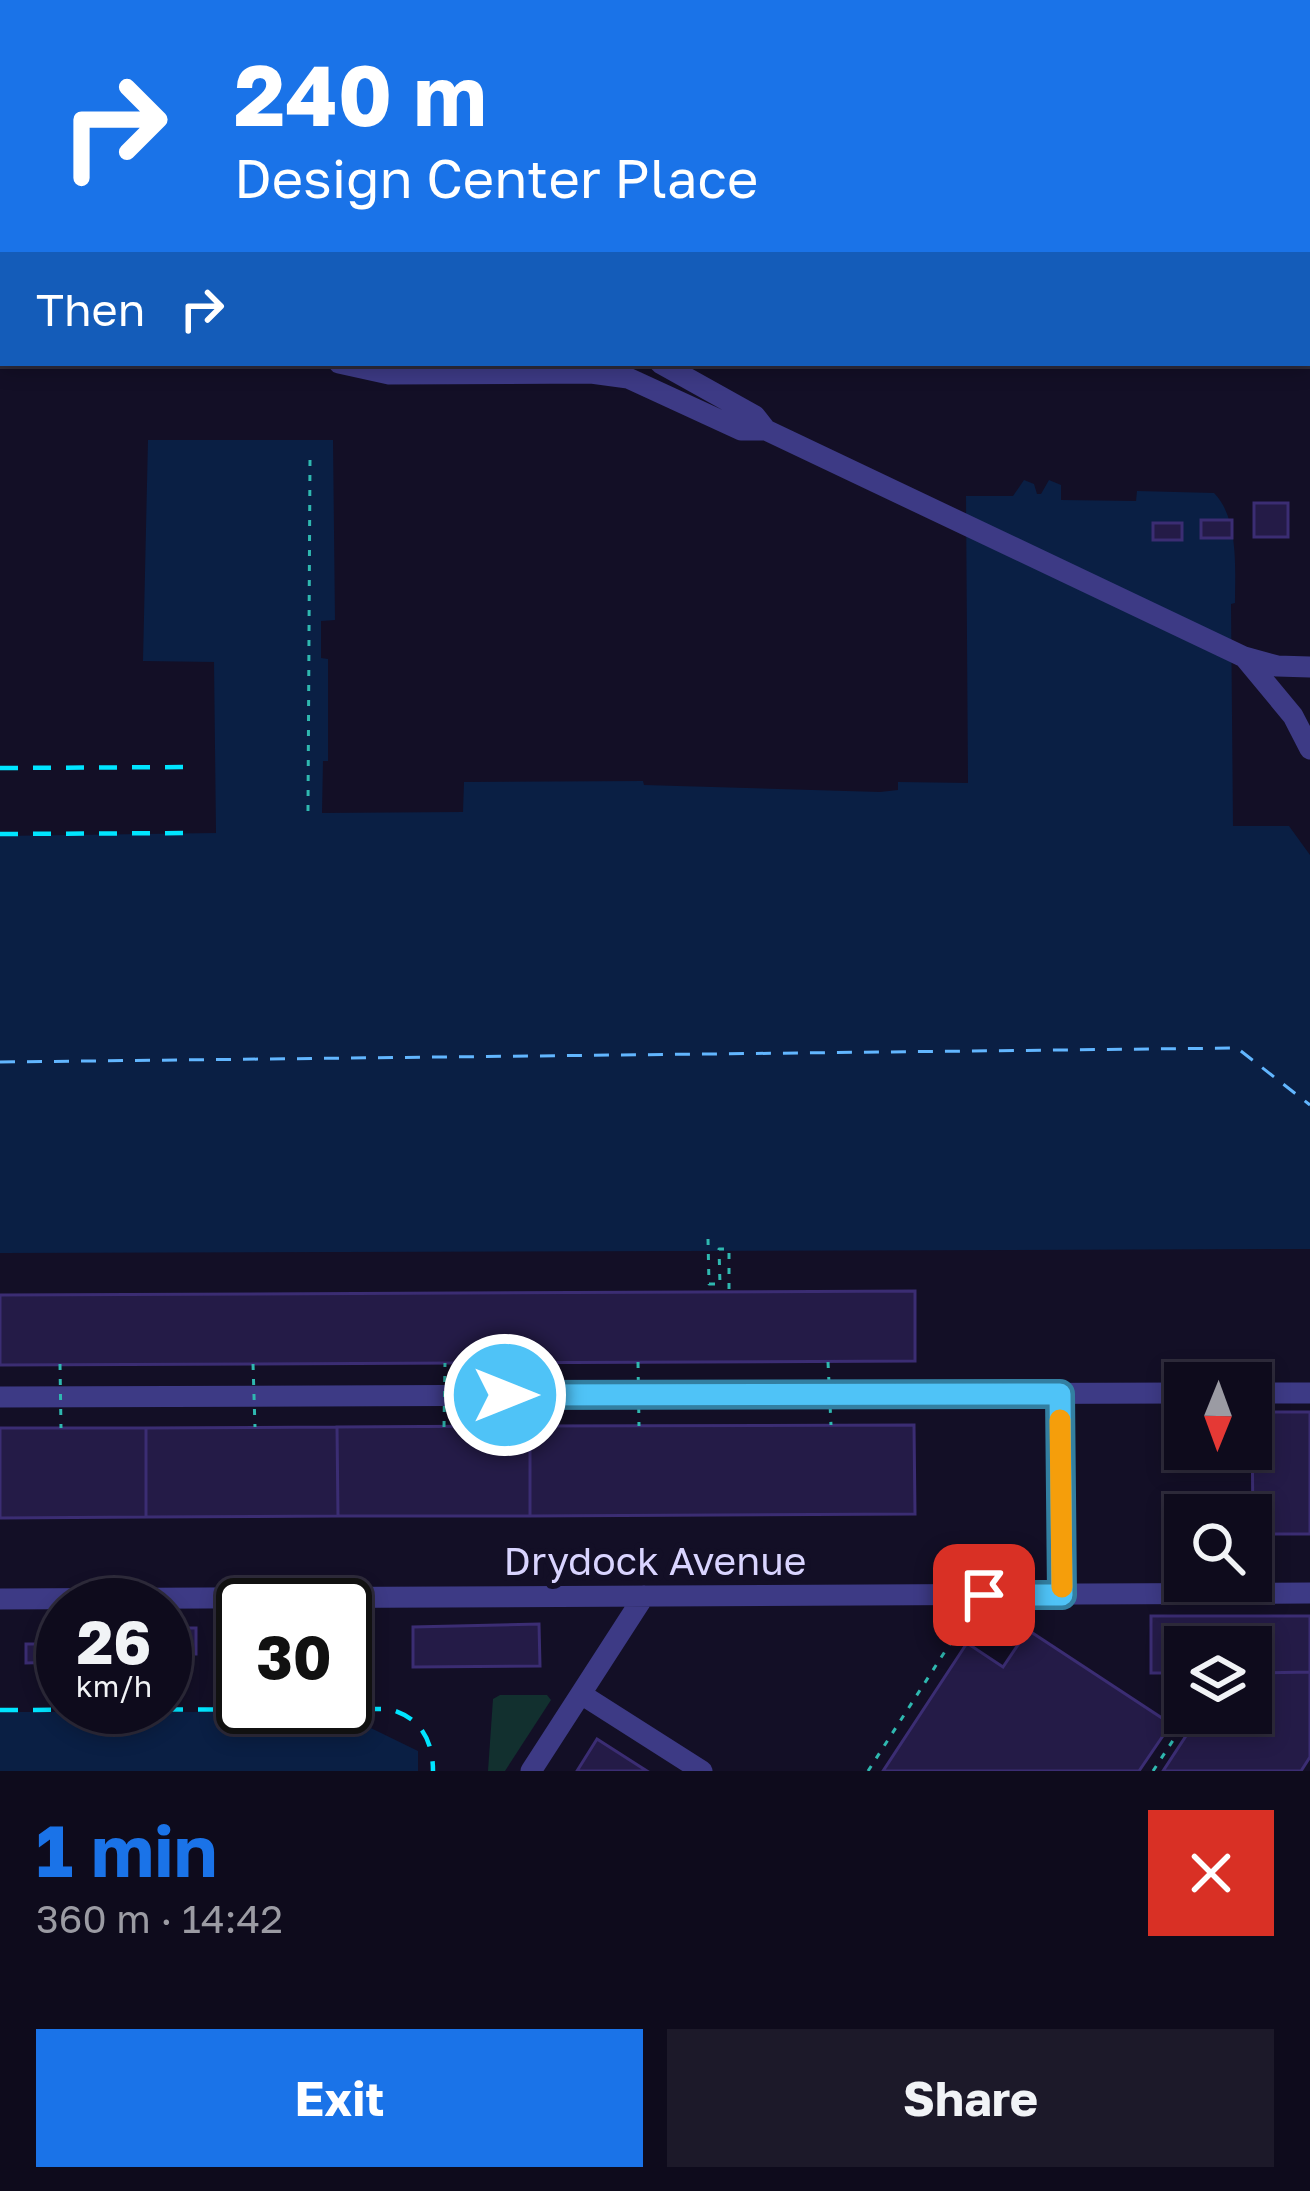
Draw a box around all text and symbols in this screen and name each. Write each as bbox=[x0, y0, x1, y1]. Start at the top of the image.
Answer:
text: 240 m bbox=[234, 44, 487, 144]
icon: right bbox=[36, 48, 192, 204]
text: Design Center Place bbox=[234, 145, 758, 210]
icon: right bbox=[169, 276, 235, 342]
text: Then bbox=[36, 282, 145, 336]
position arrow bbox=[442, 1332, 568, 1458]
north arrow bbox=[1164, 1362, 1272, 1470]
map controls bbox=[1164, 1362, 1272, 1734]
button: search bbox=[1164, 1494, 1272, 1602]
street label: Drydock Avenue bbox=[504, 1537, 806, 1584]
pin bbox=[933, 1544, 1035, 1646]
icon: arrive bbox=[951, 1562, 1017, 1628]
speed limit sign: 30 bbox=[216, 1578, 372, 1734]
text: 26 bbox=[77, 1605, 151, 1677]
button: layers bbox=[1164, 1626, 1272, 1734]
text: km/h bbox=[76, 1668, 152, 1704]
text: 1 min bbox=[36, 1806, 217, 1893]
button: close bbox=[1148, 1810, 1274, 1936]
text: 360 m · 14:42 bbox=[36, 1895, 283, 1942]
button: Exit bbox=[36, 2029, 643, 2167]
button: Share bbox=[667, 2029, 1274, 2167]

